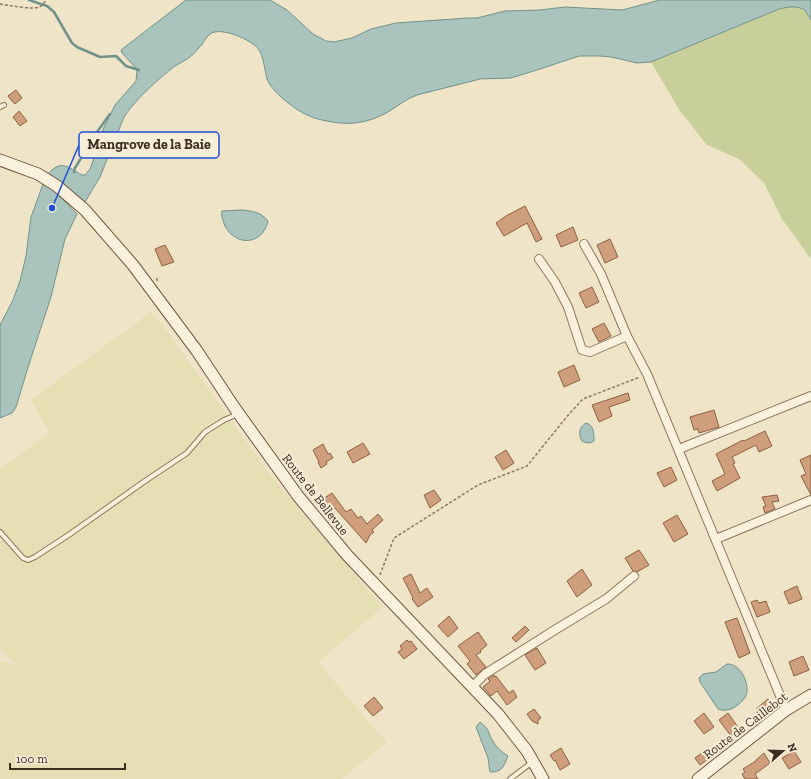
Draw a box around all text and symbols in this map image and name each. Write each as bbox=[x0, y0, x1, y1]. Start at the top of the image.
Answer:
callout: Mangrove de la Baie bbox=[79, 132, 219, 158]
text: Mangrove de la Baie bbox=[87, 136, 211, 153]
street label: Route de Bellevue bbox=[279, 451, 352, 538]
street label: Route de Caillebot bbox=[700, 689, 791, 762]
north arrow bbox=[763, 731, 803, 771]
text: N bbox=[784, 742, 800, 754]
scale bar bbox=[10, 745, 125, 771]
text: 100 m bbox=[16, 752, 48, 766]

